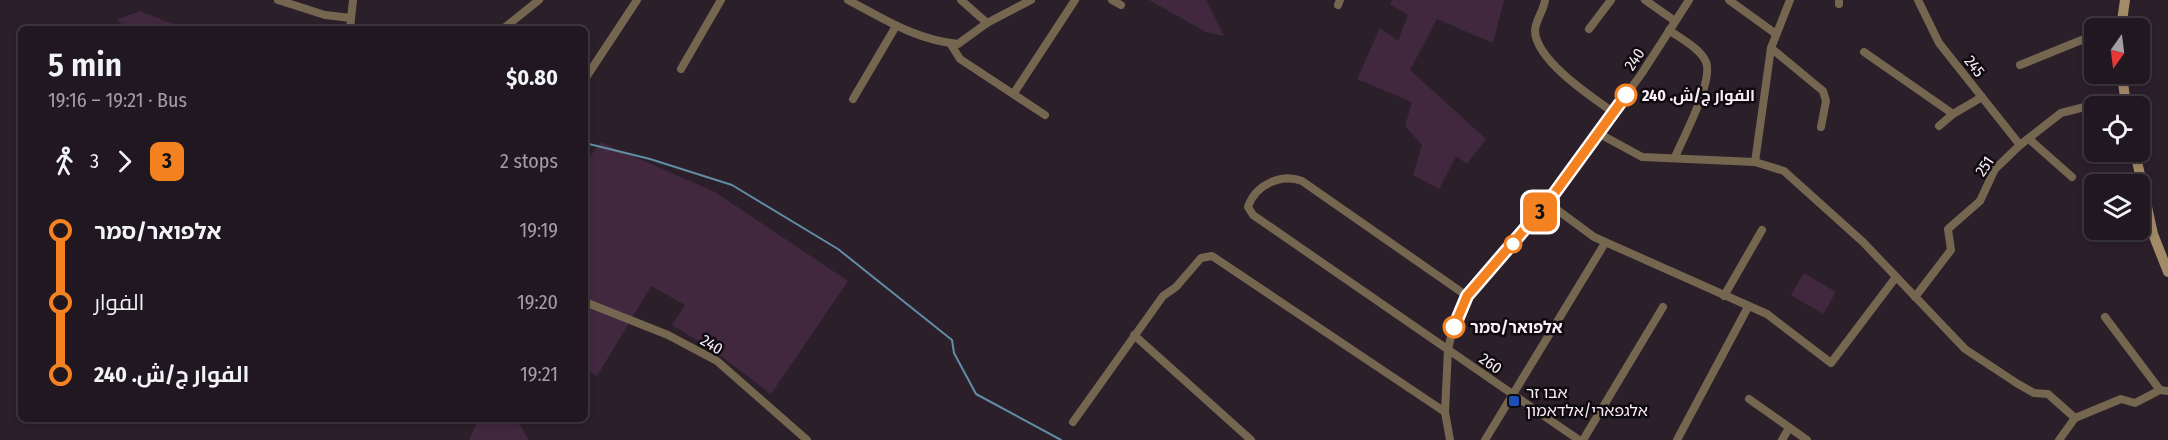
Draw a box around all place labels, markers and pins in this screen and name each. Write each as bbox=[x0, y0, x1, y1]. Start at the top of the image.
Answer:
marker: الفوار ج/ش. 240 bbox=[1615, 84, 1637, 106]
place label: الفوار ج/ش. 240 bbox=[1641, 86, 1755, 106]
unlabelled marker bbox=[1504, 235, 1522, 253]
marker: אלפואר/סמר bbox=[1443, 316, 1465, 338]
place label: אלפואר/סמר bbox=[1470, 318, 1563, 337]
place label: אבו זר אלגפארי/אלדאמון bbox=[1526, 383, 1648, 420]
marker: אבו זר אלגפארי/אלדאמון bbox=[1507, 394, 1521, 408]

